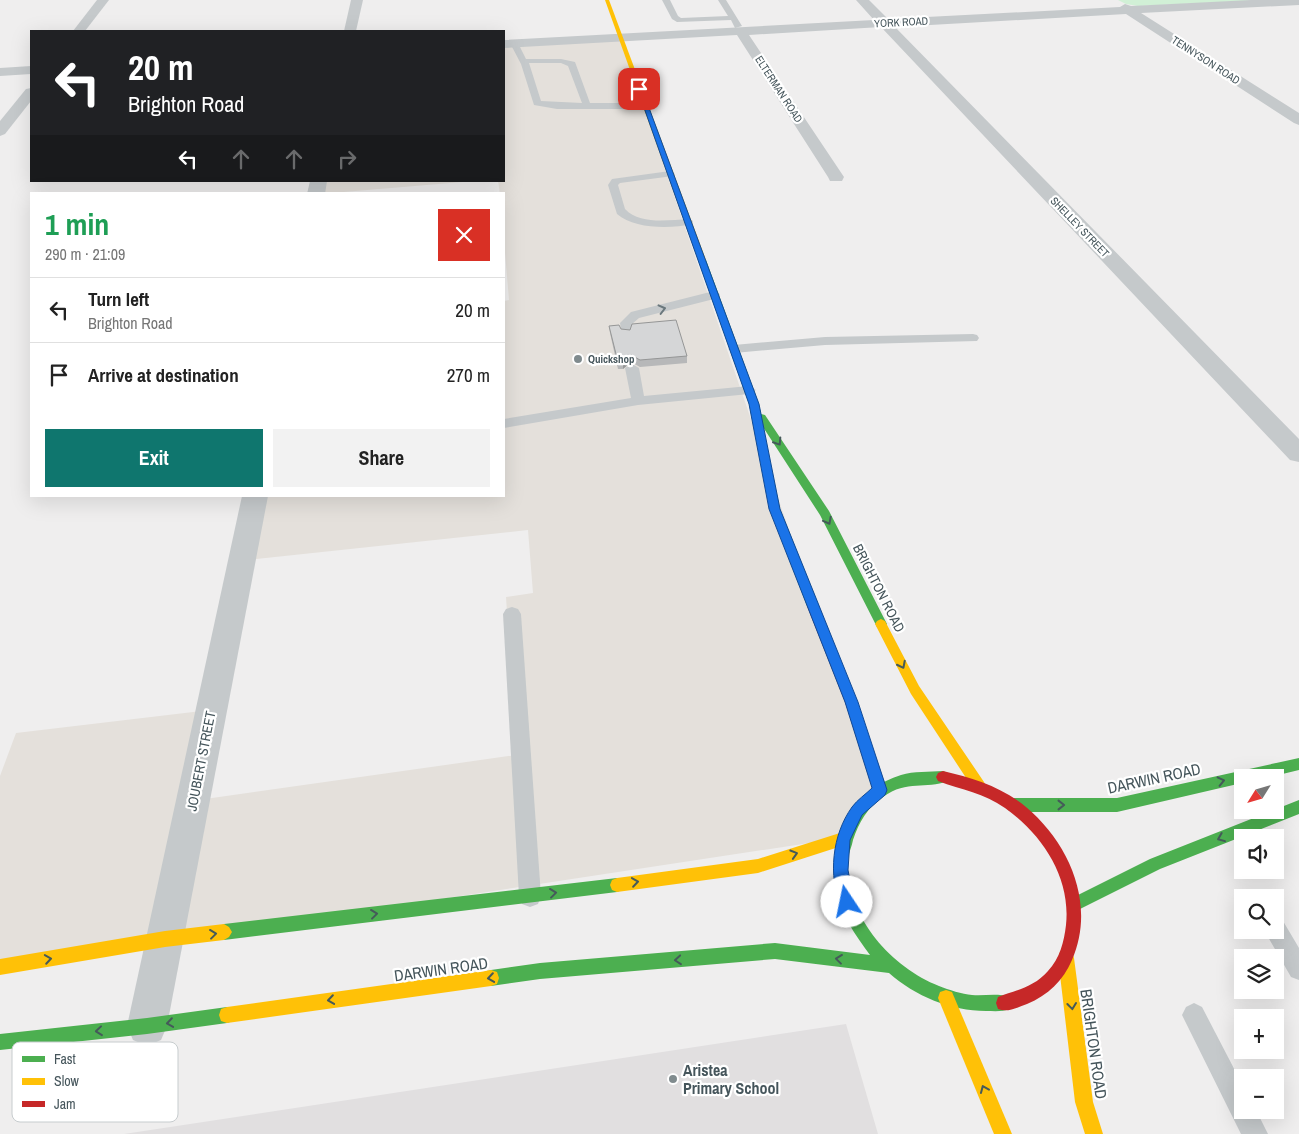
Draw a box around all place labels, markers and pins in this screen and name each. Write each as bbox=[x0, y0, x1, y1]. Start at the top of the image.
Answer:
pin bbox=[618, 68, 660, 110]
place label: Quickshop bbox=[588, 352, 635, 366]
marker: Quickshop bbox=[572, 353, 584, 365]
place label: Aristea Primary School bbox=[683, 1059, 779, 1099]
marker: Aristea Primary School bbox=[667, 1073, 679, 1085]

